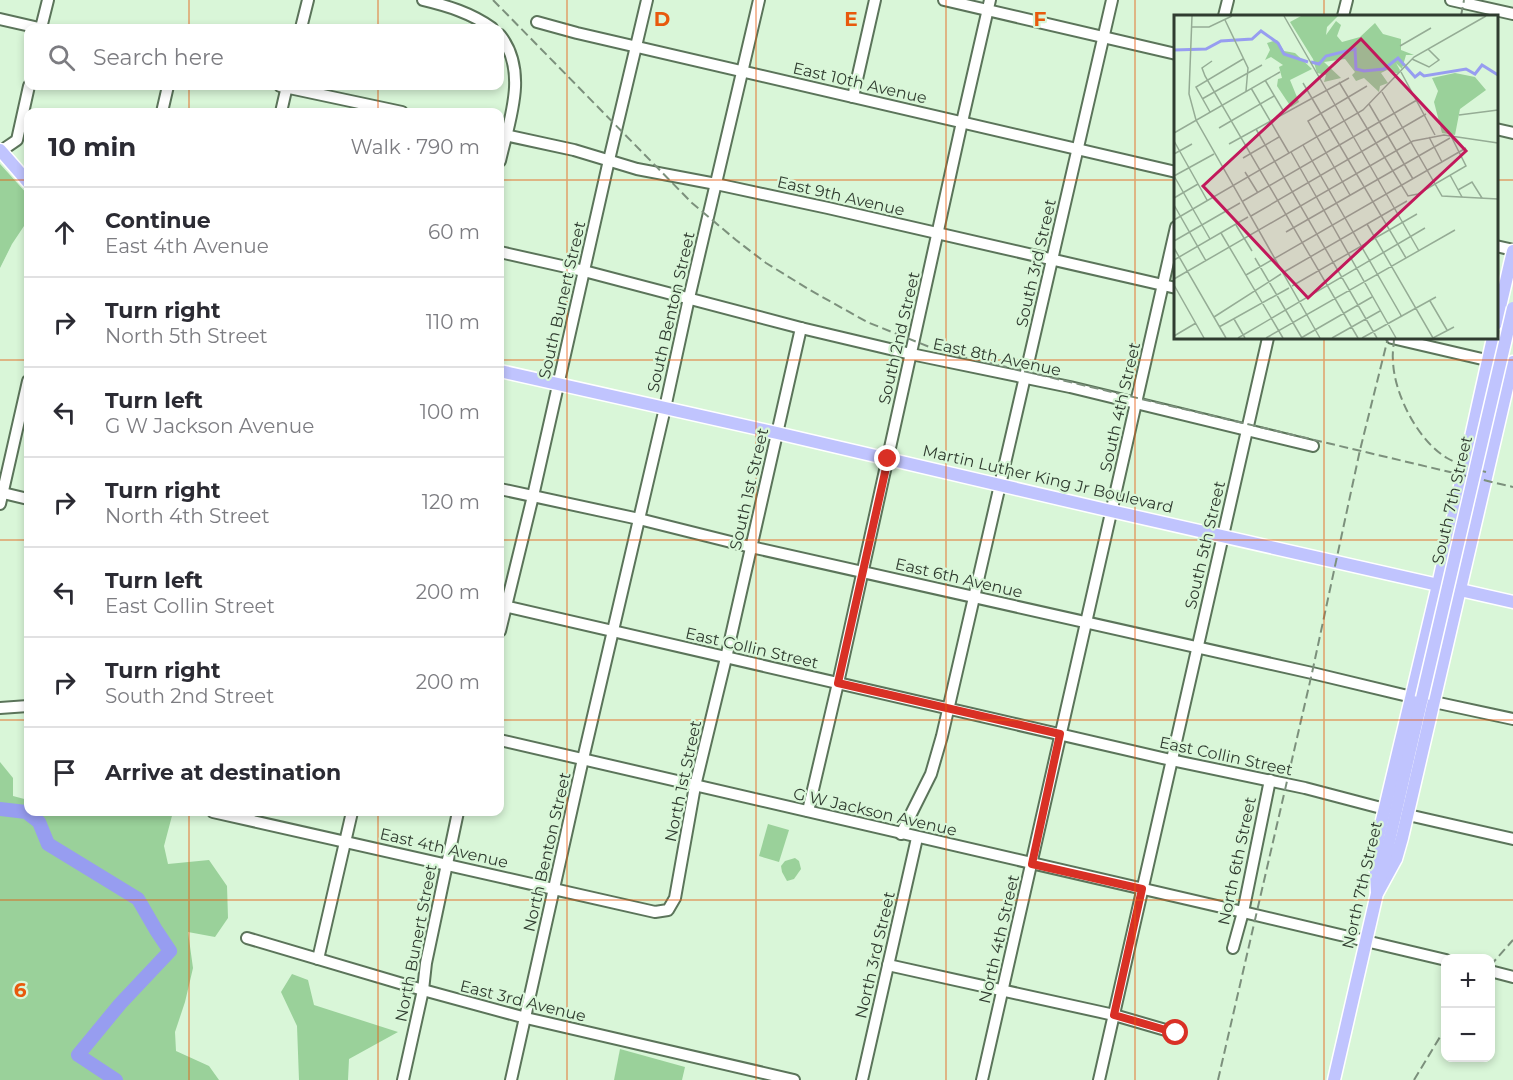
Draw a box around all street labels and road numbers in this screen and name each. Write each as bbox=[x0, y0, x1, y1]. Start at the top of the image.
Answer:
street label: East 10th Avenue bbox=[791, 58, 929, 108]
street label: East 9th Avenue bbox=[775, 172, 907, 220]
street label: South 3rd Street bbox=[1012, 197, 1060, 329]
street label: South Bunert Street bbox=[535, 219, 589, 381]
street label: South Benton Street bbox=[643, 229, 699, 394]
street label: South 2nd Street bbox=[875, 269, 924, 406]
street label: East 8th Avenue bbox=[931, 334, 1063, 380]
street label: South 4th Street bbox=[1096, 340, 1144, 474]
street label: South 1st Street bbox=[726, 426, 772, 552]
street label: South 7th Street bbox=[1428, 433, 1476, 566]
street label: Martin Luther King Jr Boulevard bbox=[921, 441, 1175, 517]
street label: South 5th Street bbox=[1181, 479, 1229, 611]
street label: East 6th Avenue bbox=[893, 554, 1025, 602]
street label: East Collin Street bbox=[684, 623, 821, 673]
street label: North 1st Street bbox=[661, 718, 705, 844]
street label: East Collin Street bbox=[1158, 733, 1295, 780]
street label: North Benton Street bbox=[519, 770, 575, 934]
street label: G W Jackson Avenue bbox=[791, 784, 959, 840]
street label: North 6th Street bbox=[1214, 795, 1260, 927]
street label: North 7th Street bbox=[1338, 819, 1386, 951]
street label: East 4th Avenue bbox=[378, 824, 510, 872]
street label: North Bunert Street bbox=[391, 862, 441, 1023]
street label: North 4th Street bbox=[975, 872, 1023, 1005]
street label: North 3rd Street bbox=[851, 889, 899, 1020]
street label: East 3rd Avenue bbox=[458, 976, 588, 1026]

